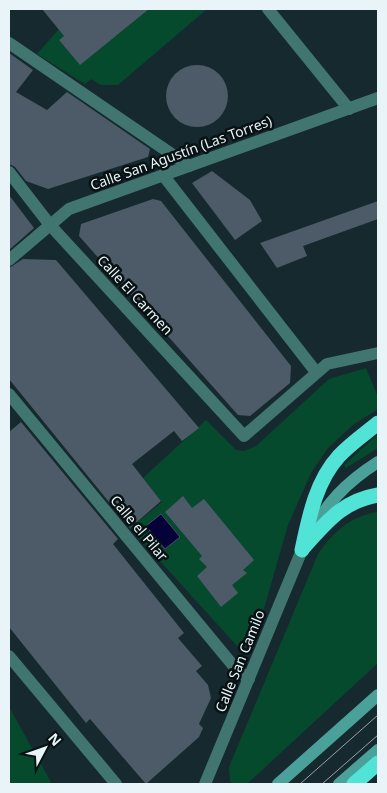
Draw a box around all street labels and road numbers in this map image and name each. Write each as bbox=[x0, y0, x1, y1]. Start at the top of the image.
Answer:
street label: Calle San Agustín (Las Torres) bbox=[87, 111, 274, 194]
street label: Calle El Carmen bbox=[93, 251, 177, 339]
street label: Calle el Pilar bbox=[106, 491, 172, 565]
street label: Calle San Camilo bbox=[210, 607, 269, 715]

